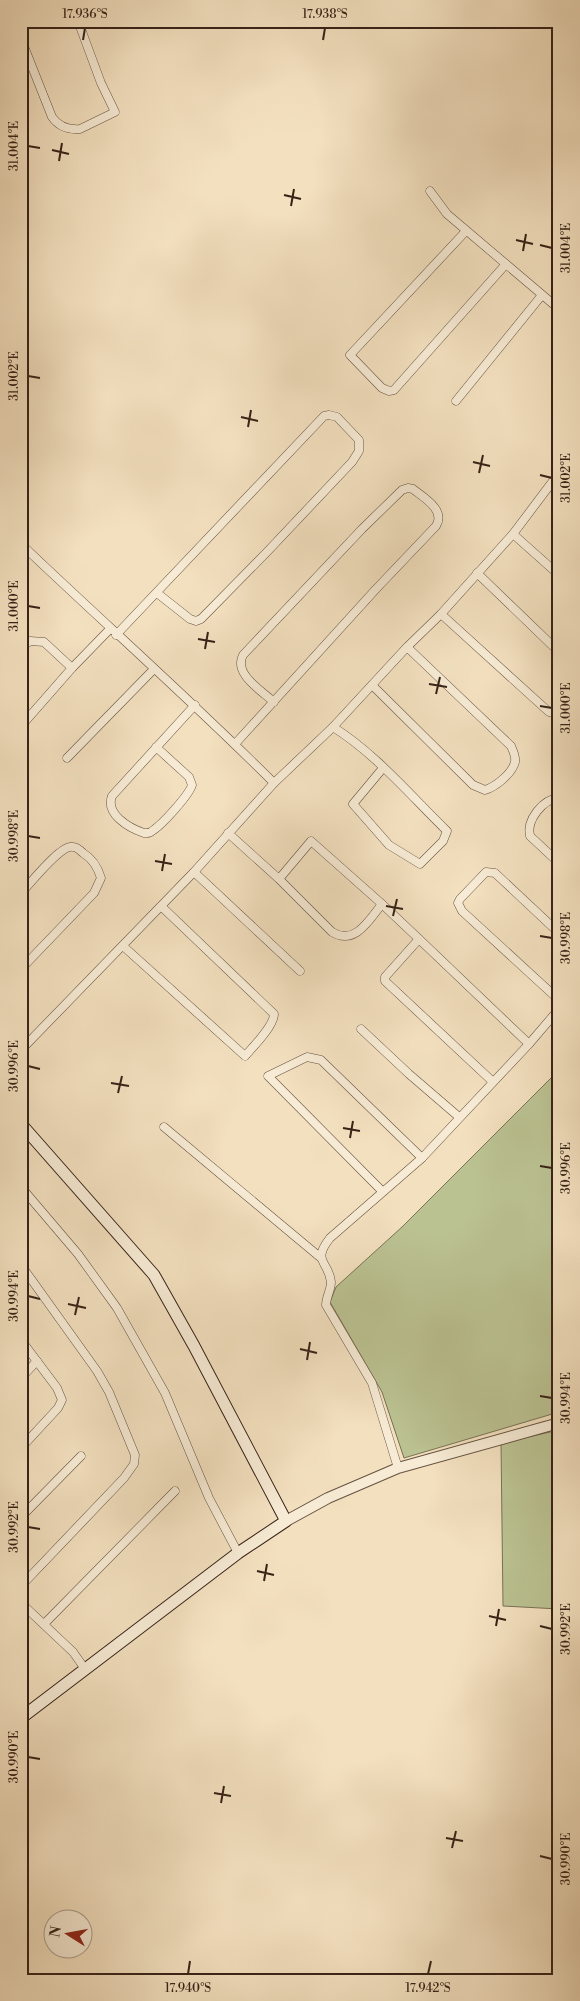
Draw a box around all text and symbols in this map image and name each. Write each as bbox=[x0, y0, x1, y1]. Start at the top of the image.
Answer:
text: 17.936°S bbox=[62, 7, 108, 22]
text: 17.938°S bbox=[302, 7, 348, 22]
text: 31.004°E bbox=[7, 121, 22, 171]
text: 31.004°E bbox=[559, 223, 574, 273]
text: 31.002°E bbox=[7, 351, 22, 401]
text: 31.002°E bbox=[559, 453, 574, 503]
text: 31.000°E bbox=[7, 581, 22, 631]
text: 31.000°E bbox=[559, 683, 574, 733]
text: 30.998°E bbox=[7, 810, 22, 862]
text: 30.998°E bbox=[559, 912, 574, 964]
text: 30.996°E bbox=[7, 1040, 22, 1092]
text: 30.996°E bbox=[559, 1142, 574, 1194]
text: 30.994°E bbox=[7, 1270, 22, 1322]
text: 30.994°E bbox=[559, 1372, 574, 1424]
text: 30.992°E bbox=[7, 1501, 22, 1553]
text: 30.992°E bbox=[559, 1603, 574, 1655]
text: 30.990°E bbox=[7, 1731, 22, 1783]
text: 30.990°E bbox=[559, 1833, 574, 1885]
north arrow bbox=[42, 1908, 92, 1958]
text: N bbox=[46, 1925, 66, 1939]
text: 17.940°S bbox=[165, 1981, 211, 1996]
text: 17.942°S bbox=[405, 1981, 451, 1996]

